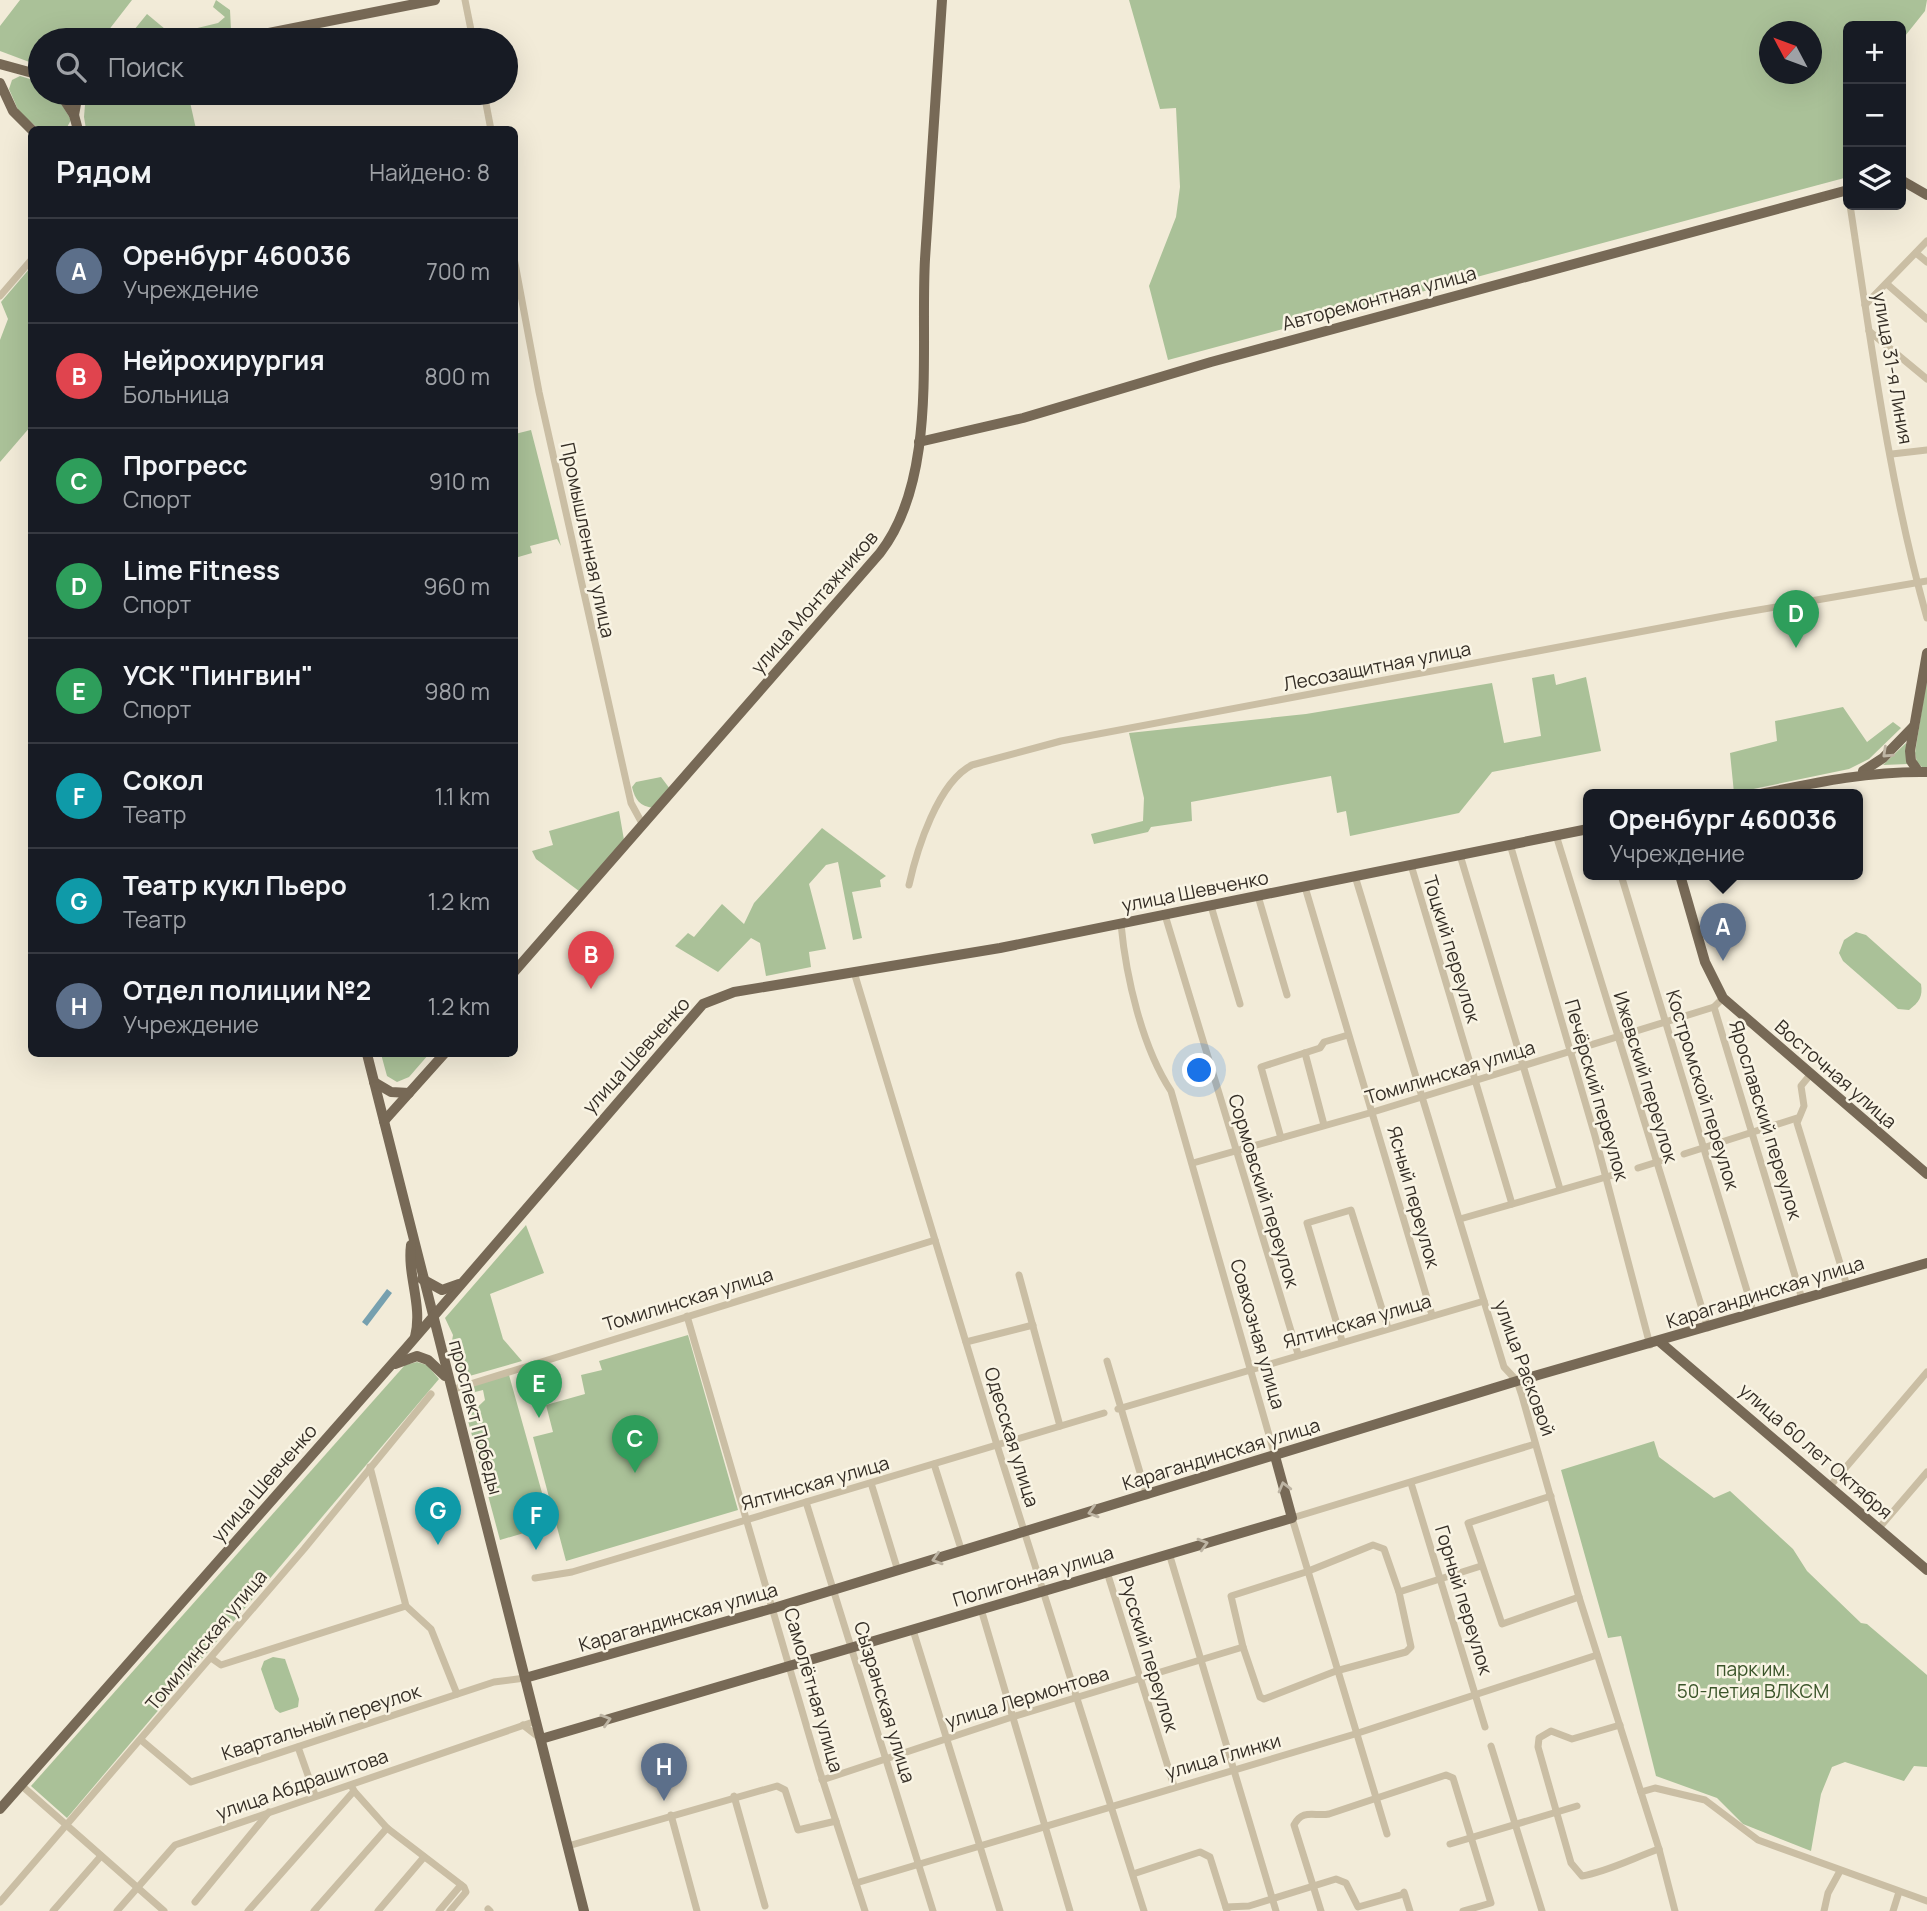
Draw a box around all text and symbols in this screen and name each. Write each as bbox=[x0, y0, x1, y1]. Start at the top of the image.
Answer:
north arrow bbox=[1759, 21, 1822, 84]
map controls bbox=[1843, 21, 1906, 210]
button: + bbox=[1843, 21, 1906, 84]
search box bbox=[28, 28, 518, 105]
icon: search bbox=[52, 48, 90, 86]
text: Поиск bbox=[108, 49, 183, 85]
button: − bbox=[1843, 84, 1906, 147]
button: layers bbox=[1843, 147, 1906, 210]
text: Рядом bbox=[56, 151, 152, 192]
text: Найдено: 8 bbox=[369, 156, 490, 188]
text: Оренбург 460036 bbox=[123, 237, 351, 273]
text: A bbox=[71, 255, 87, 287]
text: 700 m bbox=[426, 255, 490, 287]
street label: Авторемонтная улица bbox=[1279, 260, 1479, 336]
text: Учреждение bbox=[123, 273, 259, 305]
street label: улица 31-я Линия bbox=[1867, 290, 1919, 446]
text: Нейрохирургия bbox=[123, 342, 325, 378]
text: B bbox=[72, 360, 86, 392]
text: 800 m bbox=[424, 360, 490, 392]
text: Больница bbox=[123, 378, 229, 410]
street label: Промышленная улица bbox=[555, 440, 621, 640]
text: Прогресс bbox=[123, 447, 248, 483]
text: C bbox=[71, 465, 88, 497]
text: 910 m bbox=[429, 465, 490, 497]
text: Спорт bbox=[123, 483, 191, 515]
street label: улица Монтажников bbox=[745, 525, 883, 679]
text: Lime Fitness bbox=[123, 552, 280, 588]
text: D bbox=[71, 570, 87, 602]
text: 960 m bbox=[423, 570, 490, 602]
text: Спорт bbox=[123, 588, 191, 620]
pin: D bbox=[1773, 590, 1819, 648]
street label: Лесозащитная улица bbox=[1281, 635, 1473, 697]
text: УСК "Пингвин" bbox=[123, 657, 313, 693]
text: E bbox=[72, 675, 86, 707]
text: 980 m bbox=[424, 675, 490, 707]
text: Спорт bbox=[123, 693, 191, 725]
one-way arrow bbox=[1882, 745, 1895, 758]
text: Сокол bbox=[123, 762, 204, 798]
text: F bbox=[73, 780, 85, 812]
text: 1.1 km bbox=[434, 780, 490, 812]
popup bbox=[1583, 789, 1863, 880]
text: Театр bbox=[123, 798, 186, 830]
text: Оренбург 460036 bbox=[1609, 801, 1837, 837]
text: Учреждение bbox=[1609, 837, 1745, 869]
street label: улица Шевченко bbox=[1119, 864, 1271, 918]
text: Театр кукл Пьеро bbox=[123, 867, 347, 903]
street label: Тоцкий переулок bbox=[1417, 872, 1487, 1026]
text: G bbox=[71, 885, 87, 917]
text: 1.2 km bbox=[427, 885, 490, 917]
text: Театр bbox=[123, 903, 186, 935]
pin: A bbox=[1700, 903, 1746, 961]
pin: B bbox=[568, 931, 614, 989]
text: Отдел полиции №2 bbox=[123, 972, 371, 1008]
street label: Костромской переулок bbox=[1660, 987, 1746, 1194]
street label: Ижевский переулок bbox=[1608, 988, 1685, 1166]
text: H bbox=[71, 990, 87, 1022]
text: 1.2 km bbox=[427, 990, 490, 1022]
street label: улица Шевченко bbox=[576, 991, 696, 1119]
street label: Печёрский переулок bbox=[1559, 996, 1636, 1184]
text: Учреждение bbox=[123, 1008, 259, 1040]
street label: Восточная улица bbox=[1769, 1014, 1903, 1134]
street label: Ярославский переулок bbox=[1723, 1017, 1809, 1223]
street label: Томилинская улица bbox=[1362, 1034, 1538, 1110]
your location bbox=[1182, 1053, 1216, 1087]
street label: Сормовский переулок bbox=[1222, 1091, 1306, 1292]
street label: Ясный переулок bbox=[1381, 1123, 1447, 1271]
street label: Карагандинская улица bbox=[1663, 1249, 1867, 1335]
street label: Совхозная улица bbox=[1224, 1256, 1292, 1412]
street label: Томилинская улица bbox=[600, 1261, 776, 1337]
street label: Ялтинская улица bbox=[1280, 1287, 1434, 1355]
street label: улица Расковой bbox=[1488, 1296, 1562, 1440]
street label: проспект Победы bbox=[443, 1337, 509, 1497]
pin: E bbox=[516, 1360, 562, 1418]
street label: Одесская улица bbox=[978, 1364, 1046, 1510]
street label: улица 60 лет Октября bbox=[1734, 1377, 1898, 1525]
street label: Карагандинская улица bbox=[1119, 1411, 1323, 1497]
pin: C bbox=[612, 1415, 658, 1473]
street label: улица Шевченко bbox=[205, 1418, 323, 1548]
street label: Ялтинская улица bbox=[738, 1449, 892, 1517]
one-way arrow bbox=[1277, 1481, 1292, 1493]
pin: G bbox=[415, 1487, 461, 1545]
pin: F bbox=[513, 1492, 559, 1550]
one-way arrow bbox=[1087, 1504, 1099, 1519]
street label: Горный переулок bbox=[1429, 1522, 1499, 1678]
one-way arrow bbox=[1197, 1537, 1209, 1552]
street label: Полигонная улица bbox=[949, 1539, 1117, 1613]
one-way arrow bbox=[931, 1551, 943, 1566]
street label: Томилинская улица bbox=[139, 1564, 273, 1716]
street label: Русский переулок bbox=[1113, 1573, 1185, 1736]
street label: Карагандинская улица bbox=[576, 1576, 780, 1658]
street label: Самолётная улица bbox=[778, 1605, 850, 1775]
street label: Сызранская улица bbox=[848, 1618, 922, 1786]
park label: парк им. 50-летия ВЛКСМ bbox=[1677, 1656, 1829, 1704]
street label: улица Лермонтова bbox=[942, 1660, 1112, 1734]
street label: Квартальный переулок bbox=[218, 1677, 424, 1766]
one-way arrow bbox=[600, 1714, 612, 1729]
street label: улица Глинки bbox=[1162, 1727, 1284, 1785]
street label: улица Абдрашитова bbox=[212, 1742, 392, 1826]
pin: H bbox=[641, 1743, 687, 1801]

